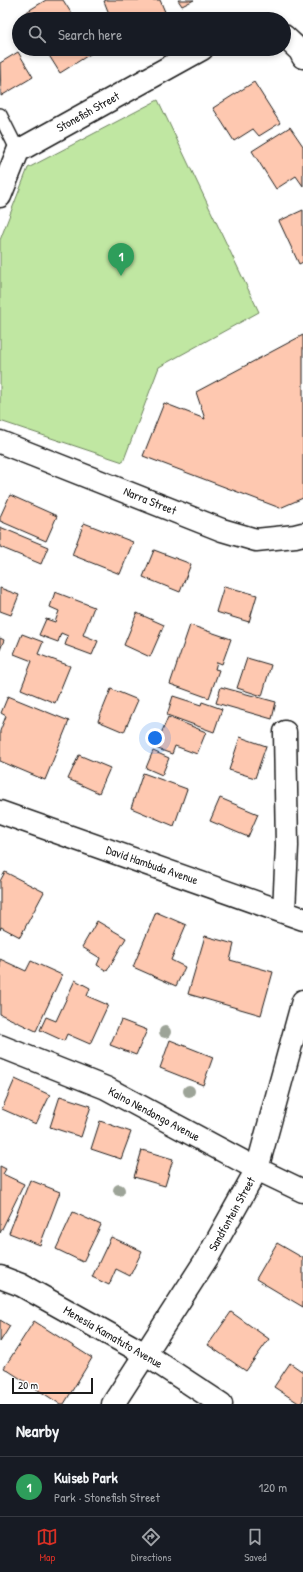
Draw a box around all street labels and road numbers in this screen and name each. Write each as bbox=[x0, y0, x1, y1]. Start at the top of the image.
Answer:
street label: Stonefish Street bbox=[53, 87, 123, 136]
street label: Narra Street bbox=[121, 482, 180, 519]
street label: David Hambuda Avenue bbox=[104, 841, 201, 888]
street label: Kaino Nendongo Avenue bbox=[105, 1082, 203, 1145]
street label: Sandfontein Street bbox=[204, 1173, 259, 1254]
street label: Menesia Kamatuto Avenue bbox=[61, 1301, 166, 1372]

